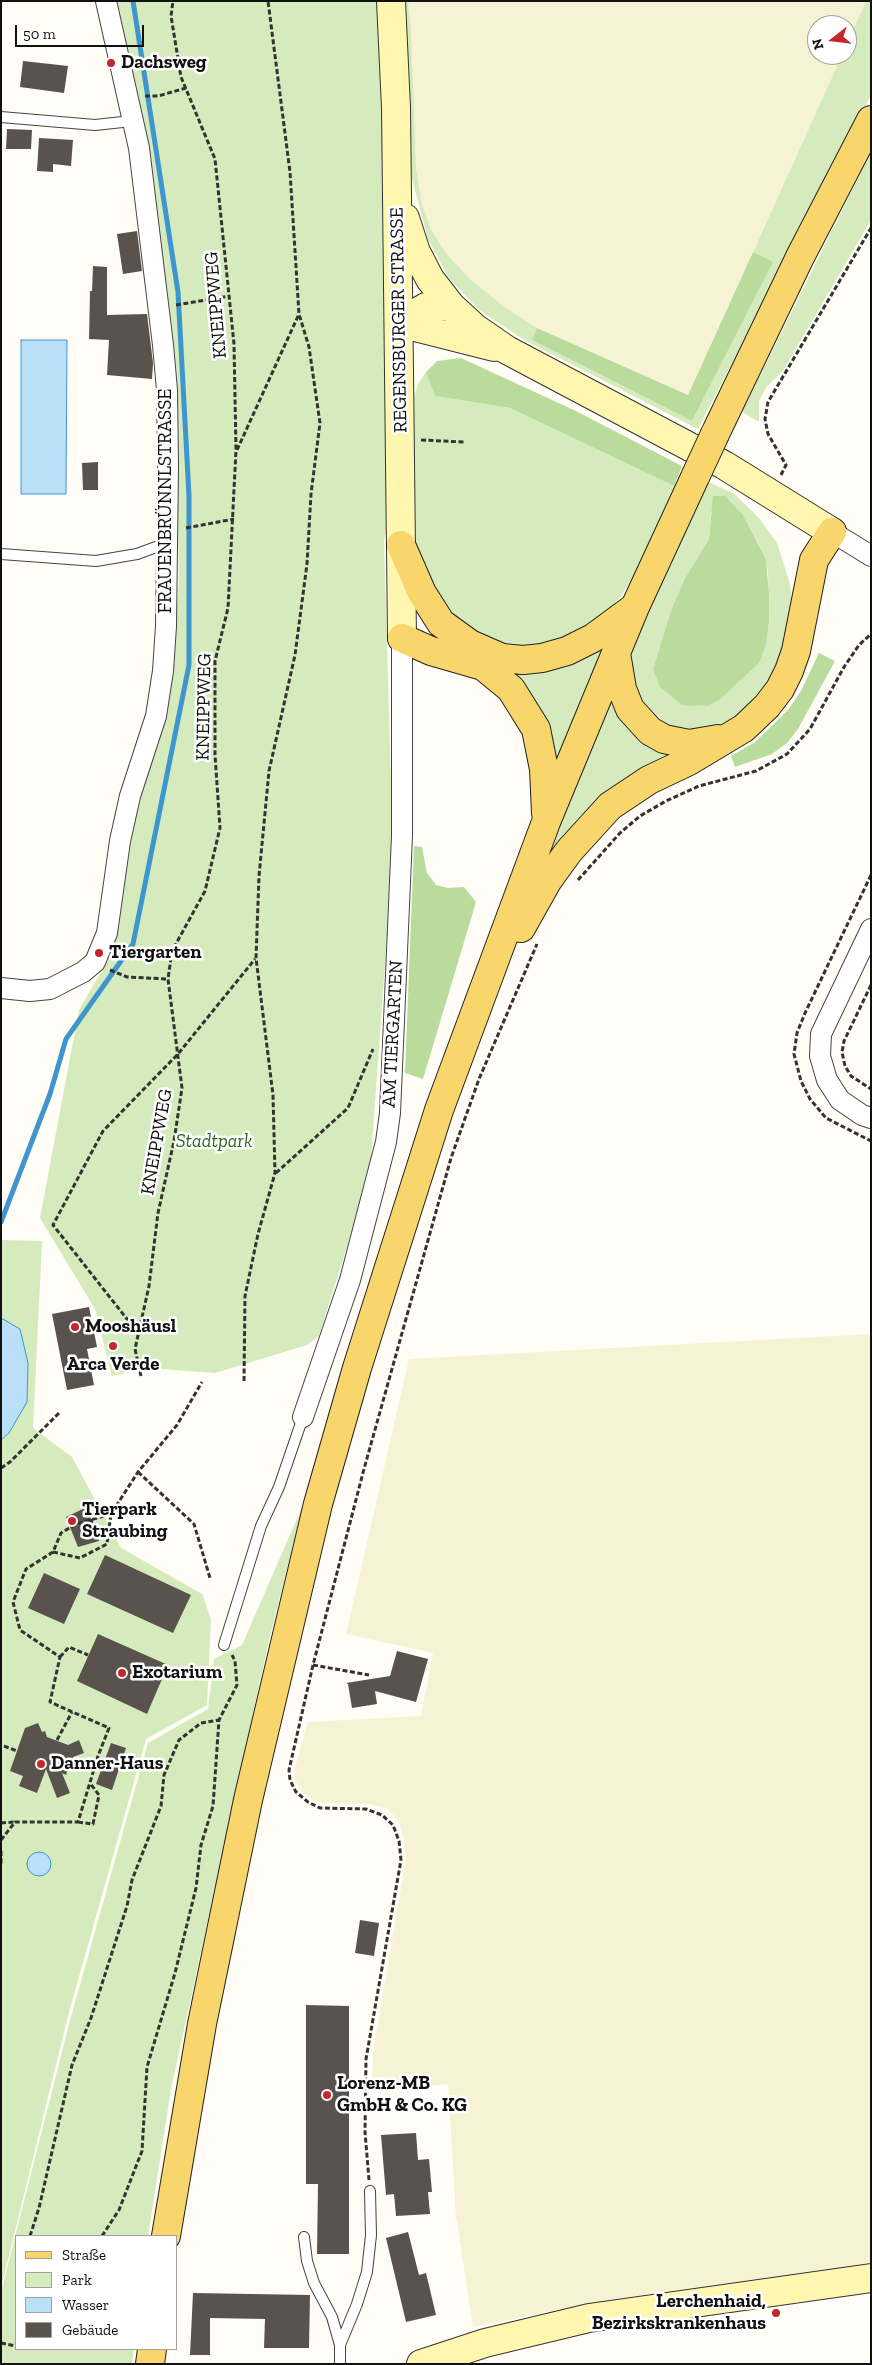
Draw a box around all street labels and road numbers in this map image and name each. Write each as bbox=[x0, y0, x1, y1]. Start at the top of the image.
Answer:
street label: REGENSBURGER STRASSE bbox=[386, 207, 412, 433]
street label: KNEIPPWEG bbox=[200, 251, 232, 359]
street label: FRAUENBRÜNNLSTRASSE bbox=[155, 389, 177, 613]
street label: KNEIPPWEG bbox=[192, 653, 216, 761]
street label: AM TIERGARTEN bbox=[378, 960, 408, 1108]
street label: KNEIPPWEG bbox=[136, 1087, 178, 1197]

